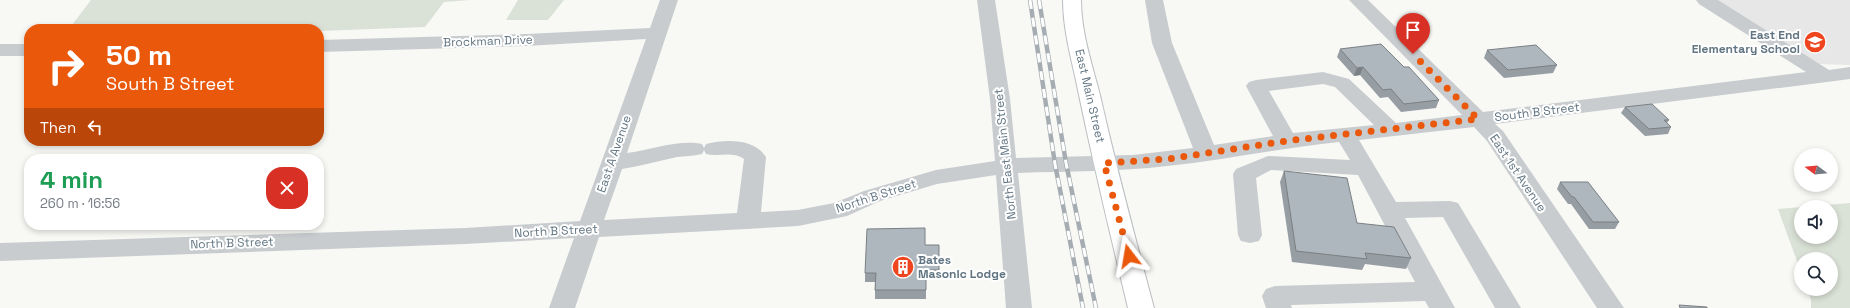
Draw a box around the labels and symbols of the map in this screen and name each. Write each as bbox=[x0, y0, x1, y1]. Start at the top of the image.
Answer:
pin bbox=[1396, 13, 1430, 54]
place label: East End Elementary School bbox=[1692, 27, 1800, 57]
school or university icon: East End Elementary School bbox=[1802, 29, 1828, 55]
street label: Brockman Drive bbox=[443, 31, 533, 51]
street label: East Main Street bbox=[1071, 48, 1109, 144]
street label: North East Main Street bbox=[990, 88, 1020, 220]
street label: South B Street bbox=[1493, 99, 1581, 125]
street label: East A Avenue bbox=[593, 113, 635, 195]
street label: East 1st Avenue bbox=[1486, 131, 1550, 215]
north arrow bbox=[1794, 148, 1838, 192]
street label: North B Street bbox=[834, 175, 918, 217]
street label: North B Street bbox=[514, 221, 598, 241]
street label: North B Street bbox=[190, 234, 274, 252]
position arrow bbox=[1108, 235, 1150, 277]
place label: Bates Masonic Lodge bbox=[918, 252, 1006, 282]
building icon: Bates Masonic Lodge bbox=[890, 254, 916, 280]

